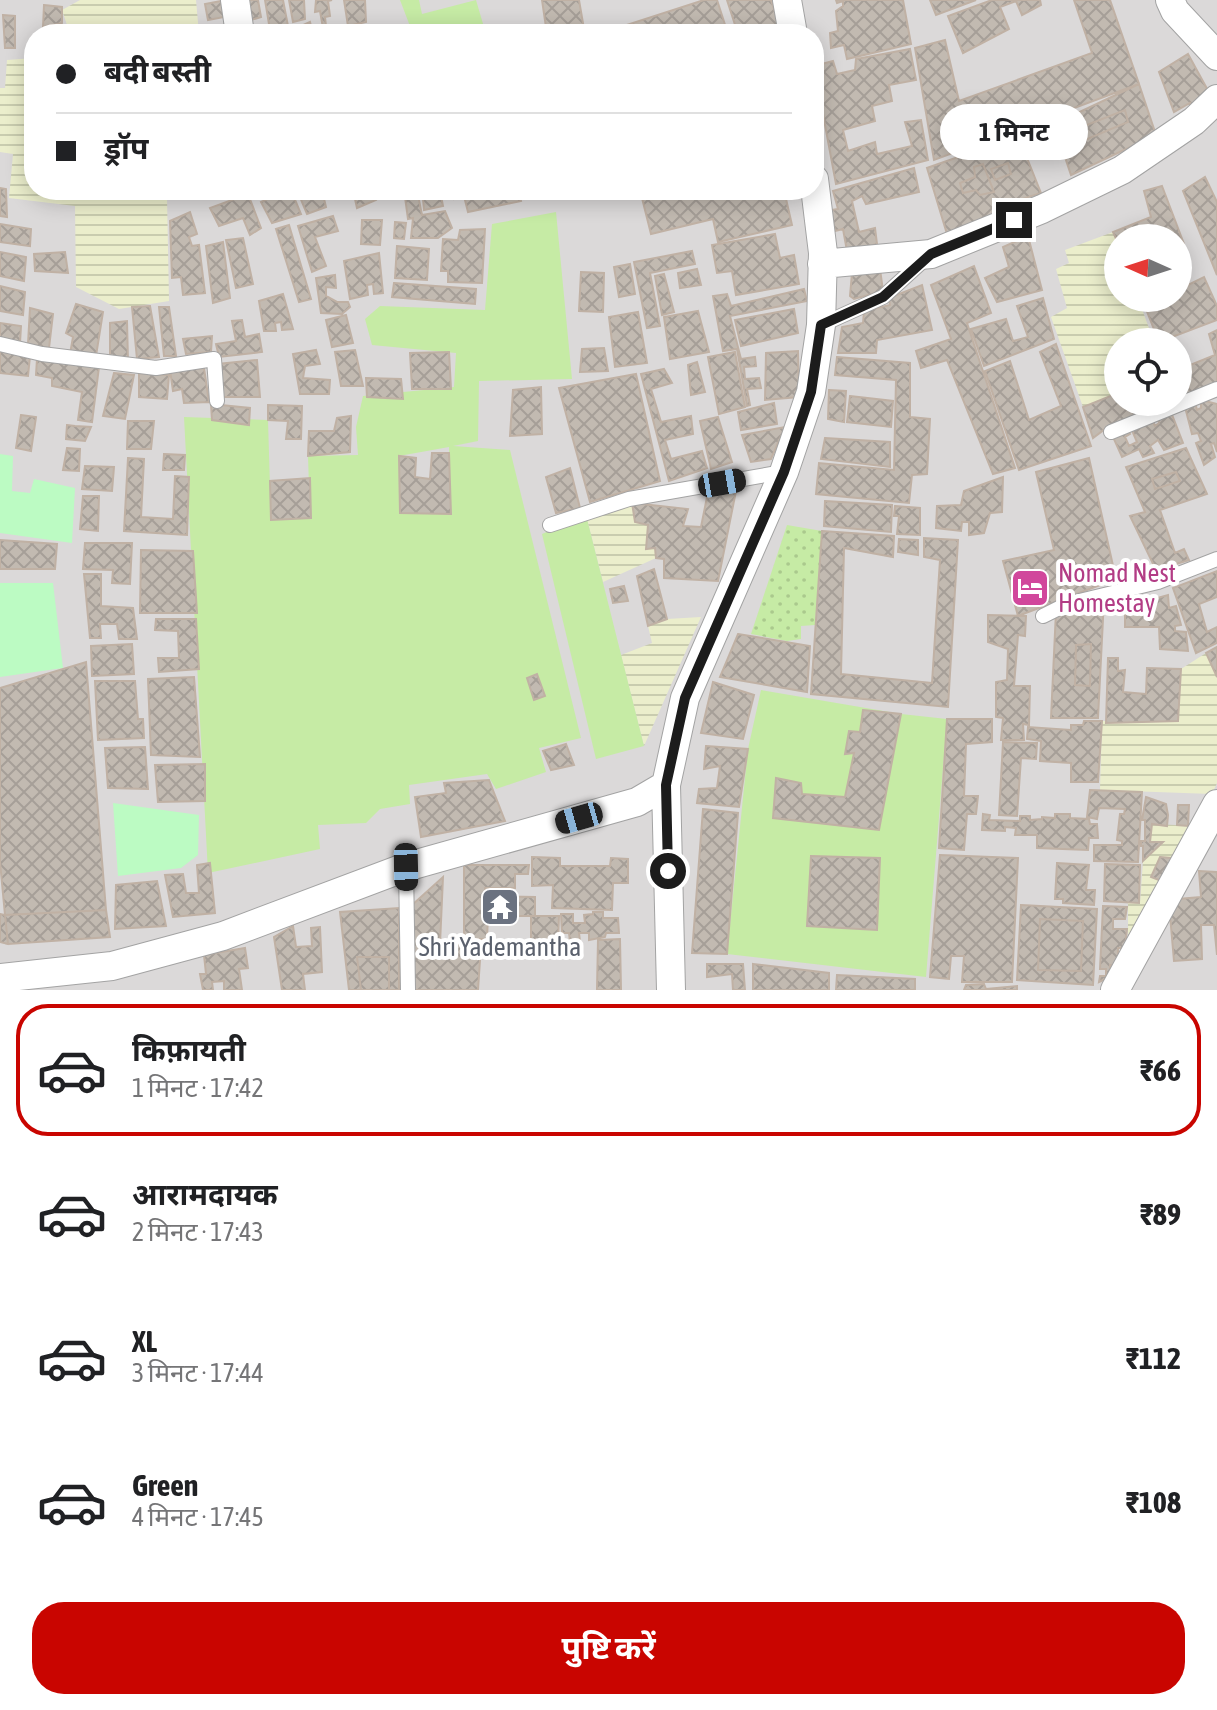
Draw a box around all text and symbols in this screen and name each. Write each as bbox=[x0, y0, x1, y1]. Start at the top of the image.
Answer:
text: बदी बस्ती bbox=[104, 54, 211, 88]
callout: 1 मिनट bbox=[940, 104, 1088, 160]
text: 1 मिनट bbox=[979, 117, 1049, 147]
text: ड्रॉप bbox=[104, 131, 148, 165]
route end bbox=[996, 202, 1032, 238]
north arrow bbox=[1104, 224, 1192, 312]
map controls bbox=[1104, 224, 1192, 416]
button: locate bbox=[1104, 328, 1192, 416]
car bbox=[696, 467, 748, 499]
place label: Nomad Nest Homestay bbox=[1058, 558, 1176, 618]
hotel icon: Nomad Nest Homestay bbox=[1009, 567, 1051, 609]
car bbox=[553, 800, 605, 836]
car bbox=[394, 843, 418, 891]
route start bbox=[650, 853, 686, 889]
temple icon: Shri Yademantha bbox=[479, 886, 521, 928]
place label: Shri Yademantha bbox=[419, 932, 581, 962]
text: किफ़ायती bbox=[132, 1033, 246, 1067]
icon: car bbox=[36, 1034, 108, 1106]
text: ₹66 bbox=[1140, 1053, 1181, 1087]
text: 1 मिनट · 17:42 bbox=[132, 1073, 264, 1103]
text: आरामदायक bbox=[132, 1177, 278, 1211]
icon: car bbox=[36, 1178, 108, 1250]
text: ₹89 bbox=[1140, 1197, 1181, 1231]
text: 2 मिनट · 17:43 bbox=[132, 1217, 264, 1247]
icon: car bbox=[36, 1322, 108, 1394]
text: XL bbox=[132, 1324, 157, 1358]
text: ₹112 bbox=[1126, 1341, 1181, 1375]
text: 3 मिनट · 17:44 bbox=[132, 1358, 264, 1388]
icon: car bbox=[36, 1466, 108, 1538]
text: Green bbox=[132, 1468, 198, 1502]
text: ₹108 bbox=[1126, 1485, 1181, 1519]
text: 4 मिनट · 17:45 bbox=[132, 1502, 264, 1532]
button: पुष्टि करें bbox=[32, 1602, 1185, 1694]

